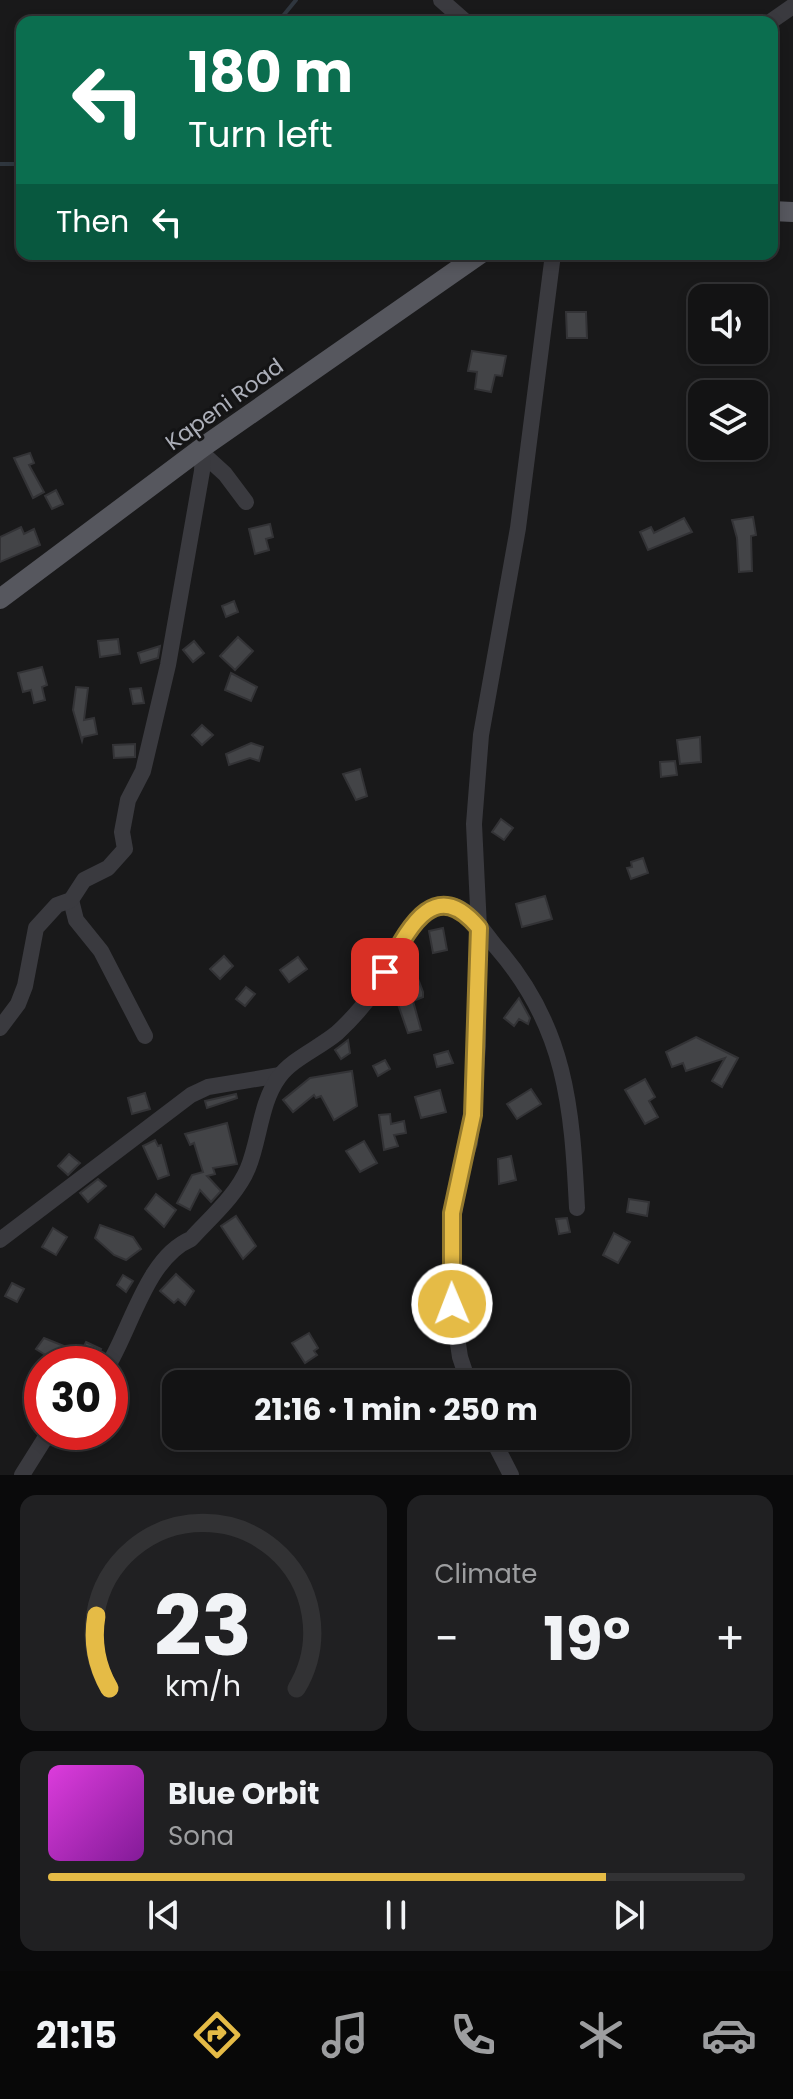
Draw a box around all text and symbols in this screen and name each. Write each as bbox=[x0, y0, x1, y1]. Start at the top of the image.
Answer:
text: 180 m bbox=[188, 33, 353, 112]
icon: left bbox=[56, 48, 160, 152]
text: Turn left bbox=[188, 109, 333, 160]
text: Then bbox=[56, 200, 129, 243]
icon: left bbox=[145, 200, 189, 244]
map controls bbox=[688, 284, 768, 460]
button: sound bbox=[688, 284, 768, 364]
street label: Kapeni Road bbox=[159, 351, 290, 458]
button: layers bbox=[688, 380, 768, 460]
pin bbox=[351, 938, 419, 1006]
icon: arrive bbox=[363, 950, 407, 994]
position arrow bbox=[410, 1262, 494, 1346]
speed limit sign: 30 bbox=[24, 1346, 128, 1450]
text: 21:16 · 1 min · 250 m bbox=[254, 1388, 538, 1431]
text: Climate bbox=[435, 1556, 537, 1592]
text: 23 bbox=[154, 1568, 252, 1684]
text: 19° bbox=[543, 1597, 630, 1681]
text: − bbox=[435, 1608, 459, 1669]
text: + bbox=[715, 1608, 745, 1669]
text: km/h bbox=[165, 1666, 241, 1706]
text: Blue Orbit bbox=[168, 1772, 320, 1815]
text: Sona bbox=[168, 1818, 234, 1854]
icon: previous bbox=[142, 1893, 186, 1937]
icon: pause bbox=[374, 1893, 418, 1937]
icon: next bbox=[607, 1893, 651, 1937]
icon: directions bbox=[189, 2007, 245, 2063]
icon: music bbox=[317, 2007, 373, 2063]
icon: phone bbox=[445, 2007, 501, 2063]
icon: climate bbox=[573, 2007, 629, 2063]
icon: car bbox=[701, 2007, 757, 2063]
text: 21:15 bbox=[36, 2010, 117, 2061]

